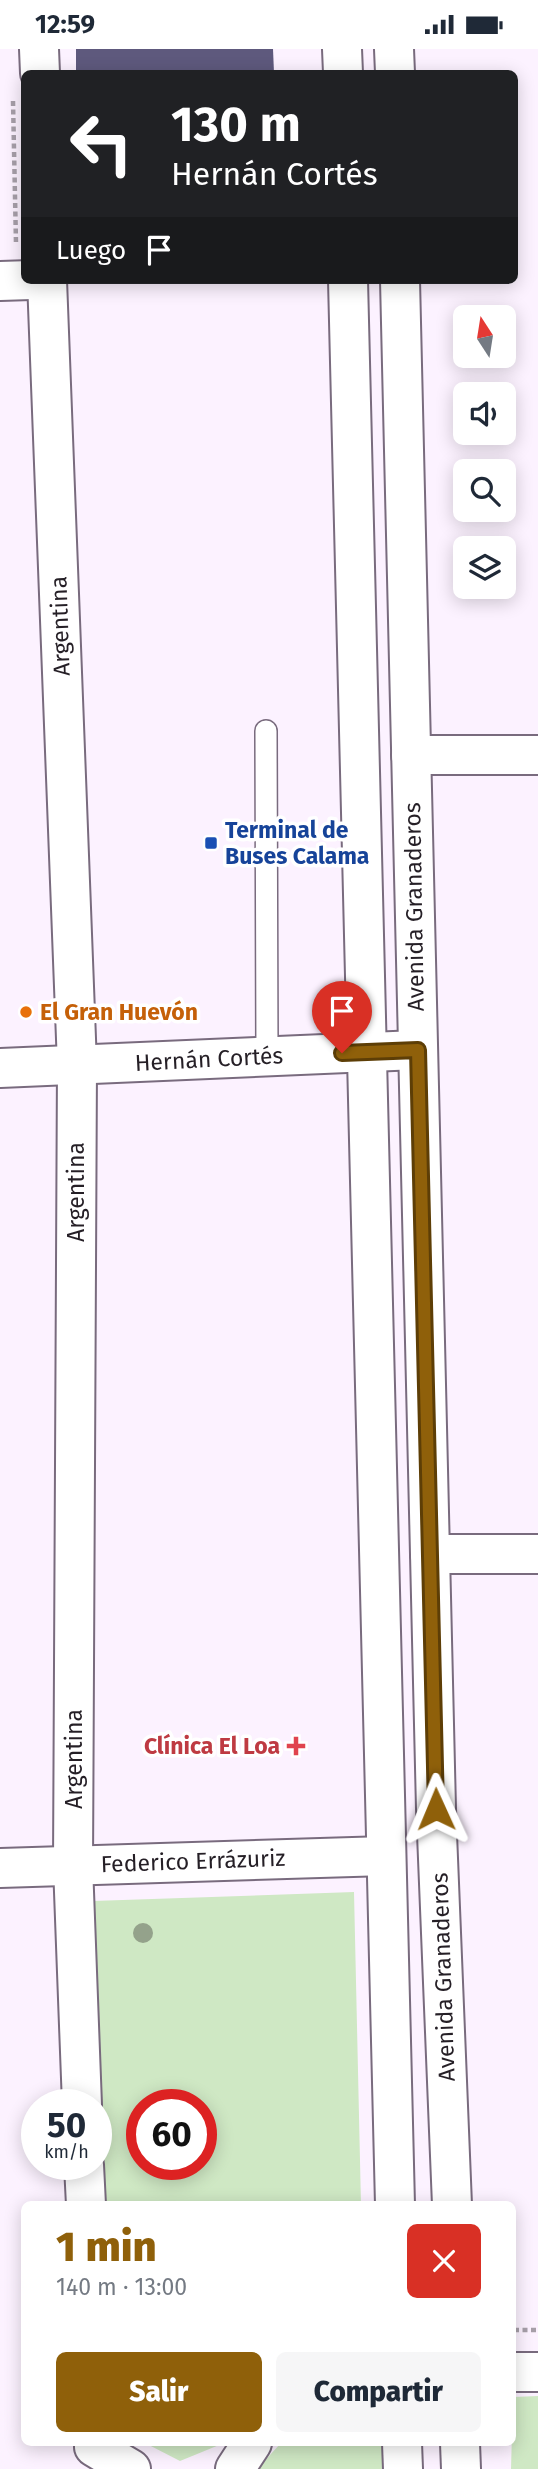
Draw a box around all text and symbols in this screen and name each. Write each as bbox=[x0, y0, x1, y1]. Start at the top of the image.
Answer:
text: 12:59 bbox=[35, 9, 95, 40]
text: 130 m bbox=[171, 95, 301, 154]
icon: left bbox=[56, 98, 147, 189]
text: Hernán Cortés bbox=[171, 155, 378, 193]
icon: arrive bbox=[140, 231, 178, 269]
text: Luego bbox=[56, 235, 126, 266]
north arrow bbox=[453, 305, 516, 367]
map controls bbox=[453, 305, 516, 599]
button: sound bbox=[453, 382, 516, 445]
button: search bbox=[453, 459, 516, 522]
button: layers bbox=[453, 536, 516, 599]
street label: Argentina bbox=[44, 575, 76, 677]
street label: Avenida Granaderos bbox=[398, 802, 430, 1012]
place label: Terminal de Buses Calama bbox=[225, 816, 369, 870]
marker: Terminal de Buses Calama bbox=[203, 835, 219, 851]
pin bbox=[312, 981, 372, 1053]
icon: arrive bbox=[323, 992, 361, 1030]
place label: El Gran Huevón bbox=[40, 998, 198, 1026]
marker: El Gran Huevón bbox=[18, 1004, 34, 1020]
street label: Hernán Cortés bbox=[134, 1041, 284, 1077]
street label: Argentina bbox=[62, 1142, 90, 1242]
street label: Argentina bbox=[60, 1709, 88, 1809]
place label: Clínica El Loa bbox=[144, 1732, 280, 1760]
marker: Clínica El Loa bbox=[286, 1736, 306, 1756]
position arrow bbox=[399, 1772, 473, 1846]
street label: Federico Errázuriz bbox=[100, 1844, 286, 1878]
street label: Avenida Granaderos bbox=[425, 1872, 461, 2082]
speed limit sign: 60 bbox=[126, 2089, 217, 2180]
text: 50 bbox=[47, 2104, 86, 2146]
text: km/h bbox=[44, 2141, 89, 2163]
text: 1 min bbox=[56, 2222, 157, 2272]
button: close bbox=[407, 2224, 481, 2298]
text: 140 m · 13:00 bbox=[56, 2273, 187, 2301]
button: Salir bbox=[56, 2352, 262, 2432]
button: Compartir bbox=[276, 2352, 481, 2432]

